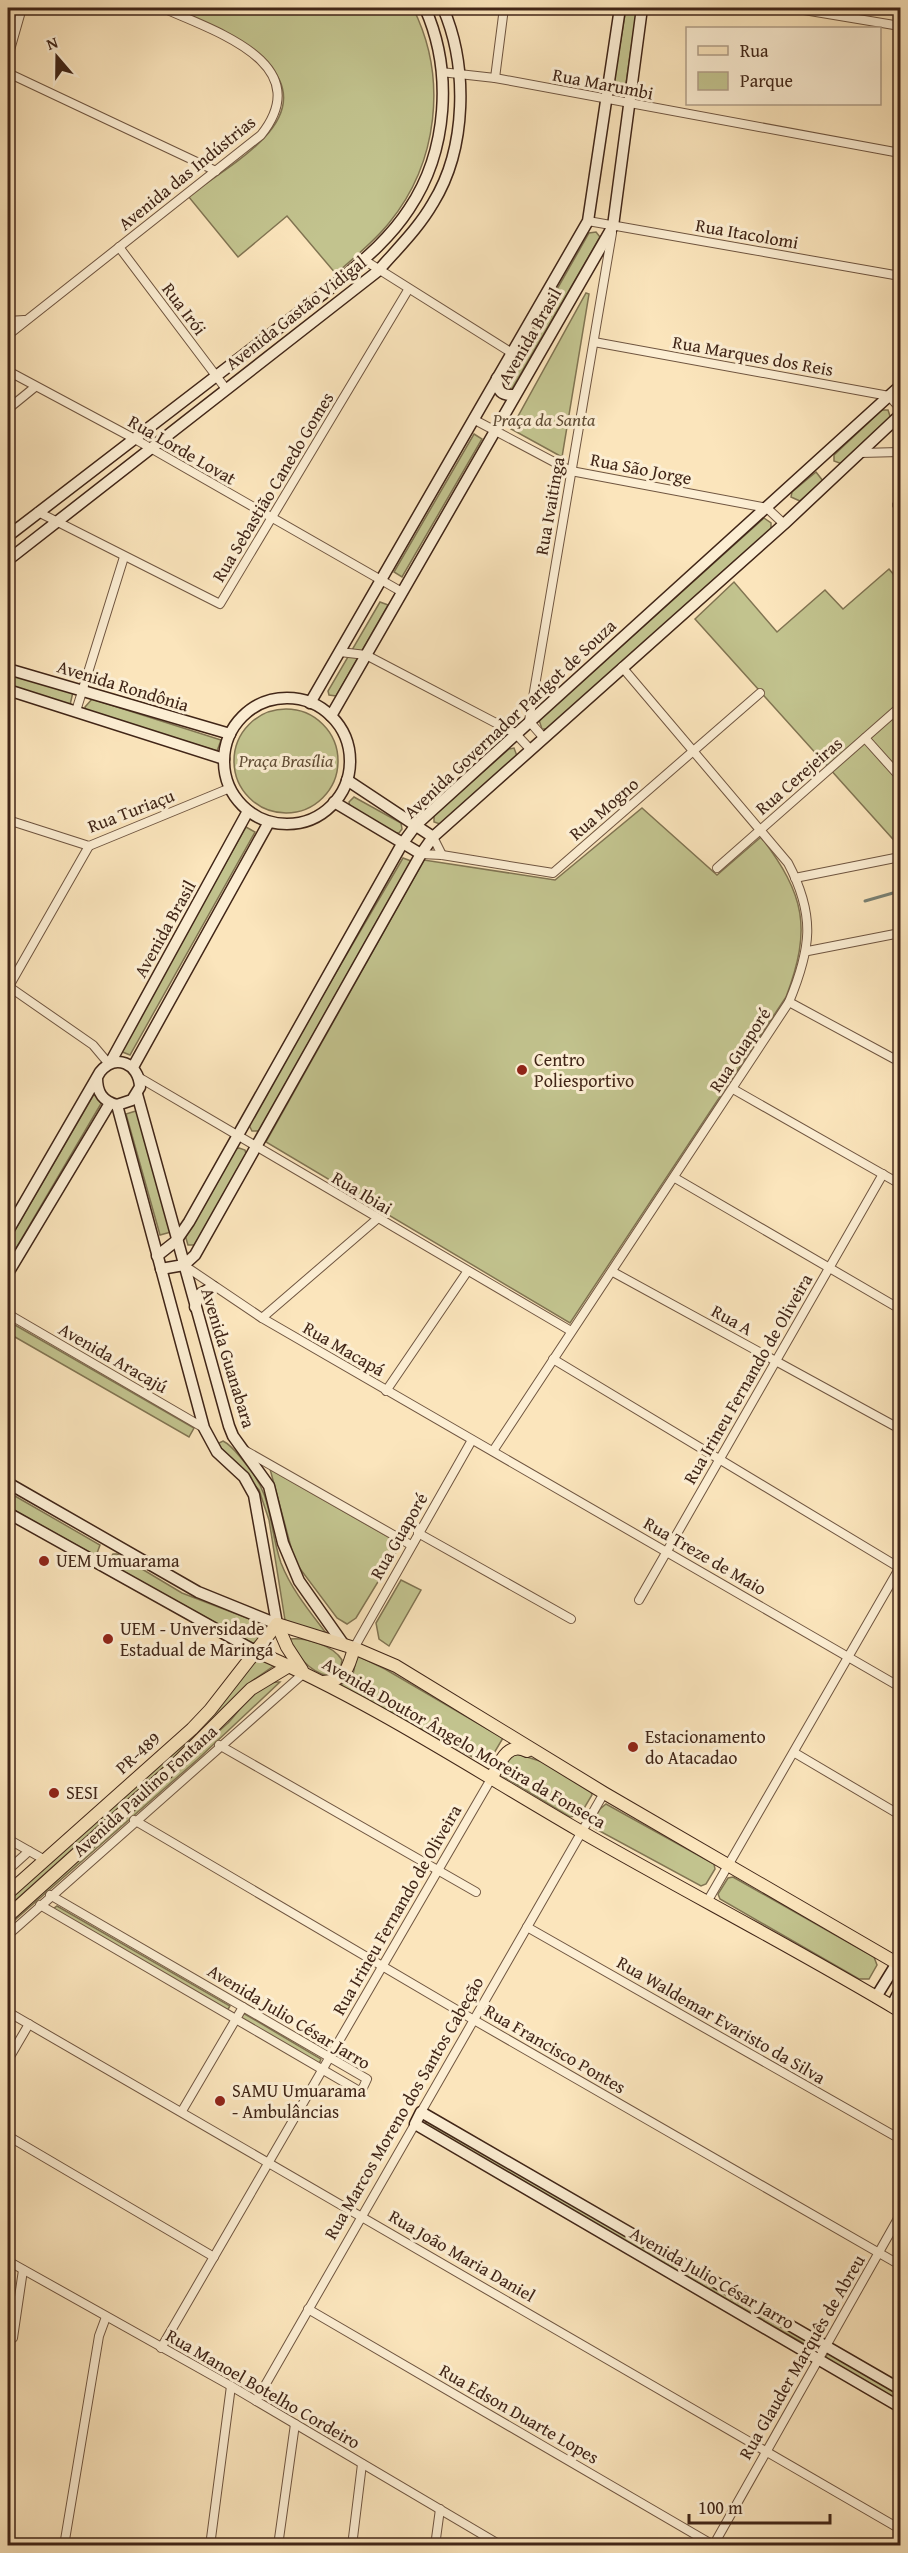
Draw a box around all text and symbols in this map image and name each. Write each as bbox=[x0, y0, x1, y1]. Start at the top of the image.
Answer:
north arrow bbox=[27, 27, 87, 87]
legend bbox=[686, 27, 881, 105]
text: N bbox=[43, 30, 61, 56]
text: Rua bbox=[740, 37, 769, 64]
street label: Rua Marumbi bbox=[550, 61, 656, 106]
text: Parque bbox=[740, 67, 793, 94]
street label: Avenida das Indústrias bbox=[112, 109, 261, 237]
street label: Rua Itacolomi bbox=[693, 211, 801, 256]
street label: Avenida Gastão Vidigal bbox=[219, 249, 372, 376]
street label: Rua Irói bbox=[156, 277, 213, 341]
street label: Avenida Brasil bbox=[491, 282, 568, 389]
street label: Rua Marques dos Reis bbox=[671, 328, 836, 383]
street label: Rua Sebastião Canedo Gomes bbox=[205, 387, 340, 587]
park label: Praça da Santa bbox=[492, 406, 596, 433]
street label: Rua Lorde Lovat bbox=[123, 408, 242, 492]
street label: Rua São Jorge bbox=[588, 445, 694, 492]
street label: Rua Ivaitinga bbox=[528, 454, 572, 557]
street label: Avenida Governador Parigot de Souza bbox=[397, 612, 622, 825]
street label: Avenida Rondônia bbox=[54, 653, 193, 719]
street label: Rua Cerejeiras bbox=[749, 730, 848, 821]
park label: Praça Brasília bbox=[238, 747, 334, 774]
street label: Rua Mogno bbox=[563, 771, 645, 847]
street label: Rua Turiaçu bbox=[83, 782, 178, 839]
street label: Avenida Brasil bbox=[127, 875, 202, 982]
street label: Rua Guaporé bbox=[702, 1002, 777, 1097]
place label: Centro Poliesportivo bbox=[534, 1046, 634, 1094]
marker: Centro Poliesportivo bbox=[515, 1063, 529, 1077]
street label: Rua Ibiai bbox=[327, 1164, 398, 1221]
street label: Rua Irineu Fernando de Oliveira bbox=[676, 1268, 819, 1489]
street label: Avenida Guanabara bbox=[194, 1284, 263, 1432]
street label: Rua A bbox=[707, 1297, 758, 1342]
street label: Rua Macapá bbox=[298, 1314, 391, 1383]
street label: Avenida Aracajú bbox=[54, 1315, 173, 1400]
street label: Rua Guaporé bbox=[363, 1487, 434, 1584]
street label: Rua Treze de Maio bbox=[639, 1509, 772, 1602]
place label: UEM Umuarama bbox=[56, 1547, 180, 1574]
marker: UEM Umuarama bbox=[37, 1554, 51, 1568]
place label: UEM - Unversidade Estadual de Maringá bbox=[120, 1615, 274, 1663]
marker: UEM - Unversidade Estadual de Maringá bbox=[101, 1632, 115, 1646]
street label: Avenida Doutor Ângelo Moreira da Fonseca bbox=[317, 1650, 611, 1835]
street label: Avenida Paulino Fontana bbox=[66, 1718, 223, 1863]
place label: Estacionamento do Atacadao bbox=[645, 1723, 766, 1771]
street label: PR-489 bbox=[109, 1725, 166, 1780]
marker: Estacionamento do Atacadao bbox=[626, 1740, 640, 1754]
place label: SESI bbox=[66, 1779, 98, 1806]
marker: SESI bbox=[47, 1786, 61, 1800]
street label: Rua Irineu Fernando de Oliveira bbox=[325, 1799, 468, 2020]
street label: Rua Waldemar Evaristo da Silva bbox=[612, 1949, 831, 2091]
street label: Avenida Julio César Jarro bbox=[203, 1957, 376, 2076]
street label: Rua Marcos Moreno dos Santos Cabeção bbox=[317, 1971, 490, 2244]
street label: Rua Francisco Pontes bbox=[479, 1997, 631, 2100]
place label: SAMU Umuarama - Ambulâncias bbox=[232, 2077, 367, 2125]
marker: SAMU Umuarama - Ambulâncias bbox=[213, 2094, 227, 2108]
street label: Rua João Maria Daniel bbox=[384, 2203, 541, 2309]
street label: Avenida Julio César Jarro bbox=[625, 2219, 800, 2336]
street label: Rua Glauder Marquês de Abreu bbox=[732, 2249, 872, 2464]
street label: Rua Manoel Botelho Cordeiro bbox=[161, 2322, 366, 2455]
street label: Rua Edson Duarte Lopes bbox=[434, 2357, 604, 2470]
scale bar bbox=[689, 2487, 830, 2525]
text: 100 m bbox=[698, 2494, 743, 2521]

